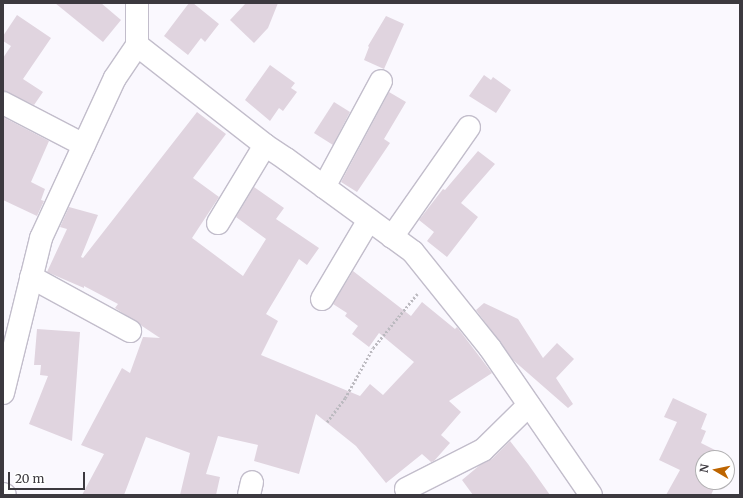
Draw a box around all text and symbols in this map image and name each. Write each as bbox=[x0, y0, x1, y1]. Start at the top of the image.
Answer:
north arrow bbox=[695, 450, 735, 490]
text: N bbox=[697, 463, 712, 474]
scale bar bbox=[10, 464, 87, 490]
text: 20 m bbox=[15, 471, 44, 486]

